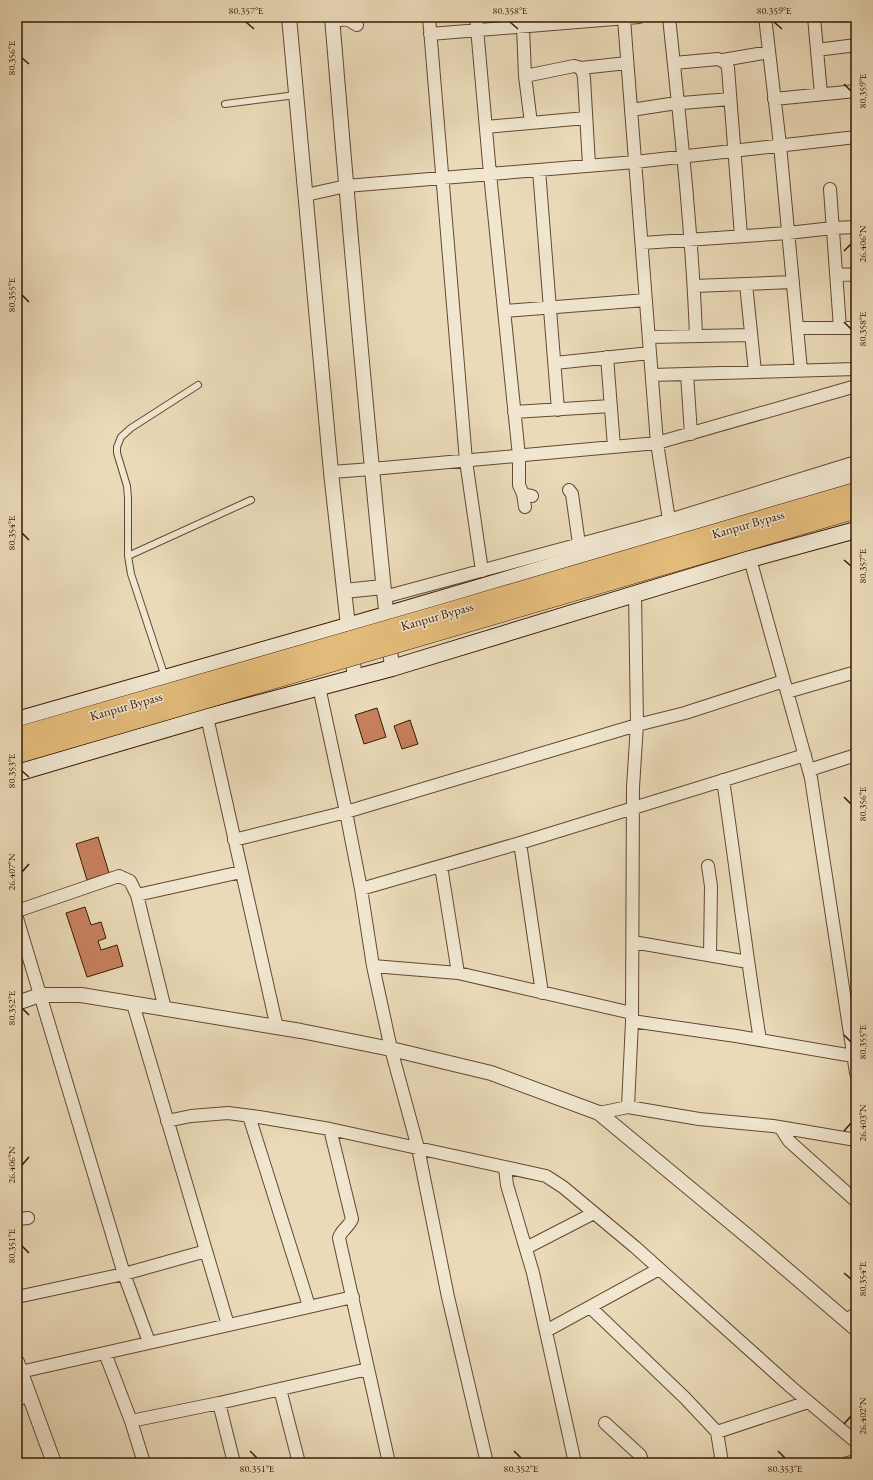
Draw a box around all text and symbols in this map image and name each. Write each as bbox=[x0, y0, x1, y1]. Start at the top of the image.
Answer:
text: 80.357°E bbox=[229, 4, 264, 17]
text: 80.358°E bbox=[493, 4, 528, 17]
text: 80.359°E bbox=[757, 4, 792, 17]
text: 80.356°E bbox=[5, 40, 18, 75]
text: 80.359°E bbox=[856, 73, 869, 108]
text: 26.406°N bbox=[856, 225, 869, 263]
text: 80.355°E bbox=[5, 277, 18, 312]
text: 80.358°E bbox=[856, 311, 869, 346]
street label: Kanpur Bypass bbox=[710, 506, 786, 542]
text: 80.354°E bbox=[5, 515, 18, 550]
text: 80.357°E bbox=[856, 548, 869, 583]
street label: Kanpur Bypass bbox=[399, 598, 475, 634]
street label: Kanpur Bypass bbox=[88, 688, 164, 724]
text: 80.353°E bbox=[5, 753, 18, 788]
text: 80.356°E bbox=[856, 786, 869, 821]
text: 26.407°N bbox=[5, 853, 18, 891]
text: 80.352°E bbox=[5, 990, 18, 1025]
text: 80.355°E bbox=[856, 1024, 869, 1059]
text: 26.403°N bbox=[856, 1104, 869, 1142]
text: 26.406°N bbox=[5, 1146, 18, 1184]
text: 80.351°E bbox=[5, 1228, 18, 1263]
text: 80.354°E bbox=[856, 1261, 869, 1296]
text: 26.402°N bbox=[856, 1397, 869, 1435]
text: 80.351°E bbox=[240, 1462, 275, 1475]
text: 80.352°E bbox=[504, 1462, 539, 1475]
text: 80.353°E bbox=[768, 1462, 803, 1475]

